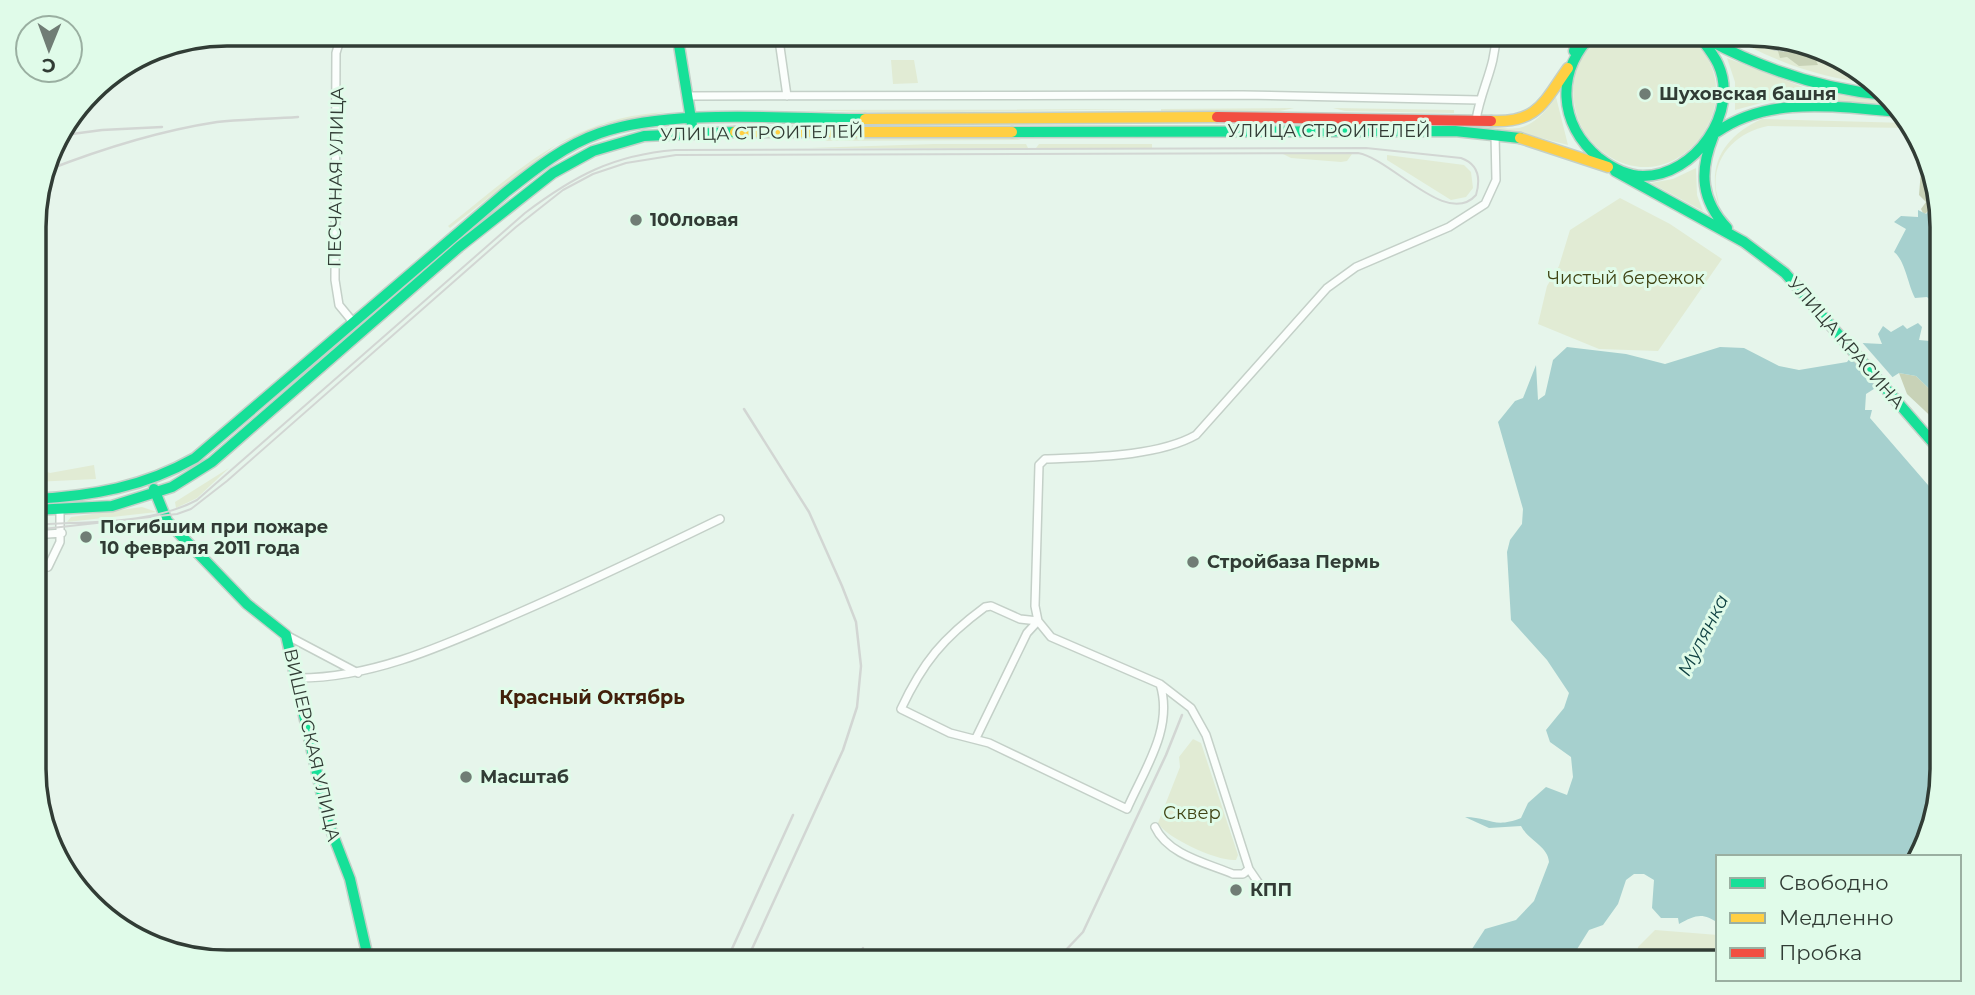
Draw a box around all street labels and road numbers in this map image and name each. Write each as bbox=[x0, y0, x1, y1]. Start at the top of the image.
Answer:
street label: ПЕСЧАНАЯ УЛИЦА bbox=[323, 86, 349, 267]
street label: УЛИЦА СТРОИТЕЛЕЙ bbox=[660, 120, 864, 146]
street label: УЛИЦА СТРОИТЕЛЕЙ bbox=[1227, 120, 1431, 142]
street label: УЛИЦА КРАСИНА bbox=[1783, 273, 1910, 414]
street label: ВИШЕРСКАЯ УЛИЦА bbox=[279, 646, 345, 844]

